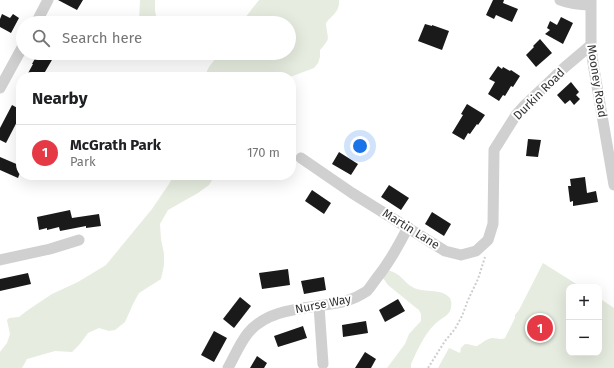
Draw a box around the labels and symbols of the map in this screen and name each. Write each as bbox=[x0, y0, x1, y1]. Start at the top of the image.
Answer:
street label: Mooney Road bbox=[584, 44, 610, 118]
street label: Durkin Road bbox=[510, 65, 568, 123]
your location bbox=[350, 136, 370, 156]
street label: Martin Lane bbox=[380, 206, 442, 252]
street label: Nurse Way bbox=[294, 292, 352, 316]
pin: 1 bbox=[527, 313, 553, 343]

